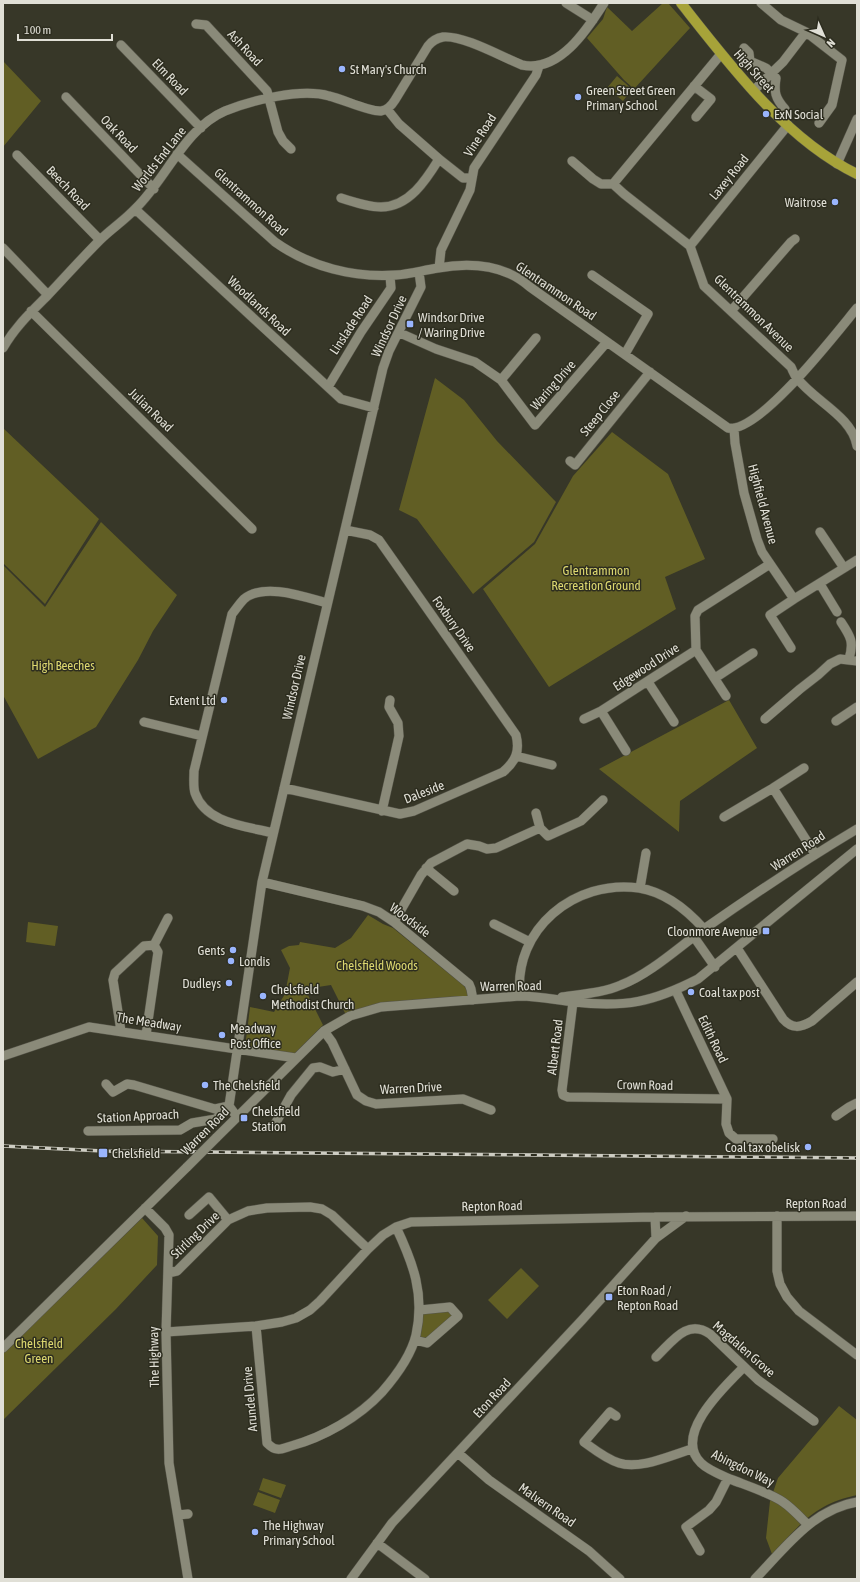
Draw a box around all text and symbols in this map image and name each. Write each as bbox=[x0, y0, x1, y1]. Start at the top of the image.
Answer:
scale bar bbox=[18, 16, 112, 42]
north arrow bbox=[804, 16, 844, 56]
text: 100 m bbox=[24, 23, 51, 37]
street label: Ash Road bbox=[225, 27, 265, 69]
text: N bbox=[825, 37, 838, 50]
street label: High Street bbox=[731, 46, 777, 96]
street label: Elm Road bbox=[149, 56, 191, 98]
place label: St Mary's Church bbox=[350, 62, 427, 77]
marker: St Mary's Church bbox=[337, 64, 347, 74]
place label: Green Street Green Primary School bbox=[586, 83, 676, 113]
marker: Green Street Green Primary School bbox=[573, 92, 583, 102]
place label: ExN Social bbox=[774, 107, 824, 122]
marker: ExN Social bbox=[761, 109, 771, 119]
street label: Vine Road bbox=[461, 111, 499, 159]
street label: Oak Road bbox=[98, 112, 140, 156]
street label: Worlds End Lane bbox=[129, 124, 189, 194]
street label: Laxey Road bbox=[706, 151, 752, 203]
street label: Beech Road bbox=[43, 163, 93, 213]
street label: Glentrammon Road bbox=[211, 165, 291, 239]
place label: Waitrose bbox=[785, 195, 827, 210]
marker: Waitrose bbox=[830, 197, 840, 207]
street label: Glentrammon Road bbox=[513, 259, 599, 323]
street label: Glentrammon Avenue bbox=[711, 271, 797, 355]
street label: Woodlands Road bbox=[224, 273, 294, 339]
street label: Linslade Road bbox=[326, 293, 376, 357]
street label: Windsor Drive bbox=[368, 293, 410, 359]
place label: Windsor Drive / Waring Drive bbox=[418, 310, 485, 340]
marker: Windsor Drive / Waring Drive bbox=[405, 319, 415, 329]
street label: Waring Drive bbox=[527, 357, 579, 413]
street label: Julian Road bbox=[126, 385, 176, 435]
street label: Steep Close bbox=[577, 387, 623, 439]
street label: Highfield Avenue bbox=[745, 462, 781, 546]
park label: Glentrammon Recreation Ground bbox=[551, 563, 641, 593]
street label: Foxbury Drive bbox=[429, 593, 479, 655]
street label: Edgewood Drive bbox=[610, 640, 682, 694]
street label: Windsor Drive bbox=[279, 653, 309, 721]
park label: High Beeches bbox=[31, 658, 95, 673]
place label: Extent Ltd bbox=[169, 693, 216, 708]
marker: Extent Ltd bbox=[219, 695, 229, 705]
street label: Daleside bbox=[402, 777, 446, 807]
street label: Warren Road bbox=[768, 828, 828, 874]
street label: Woodside bbox=[387, 900, 433, 940]
place label: Cloonmore Avenue bbox=[667, 924, 758, 939]
marker: Cloonmore Avenue bbox=[761, 926, 771, 936]
place label: Gents bbox=[198, 943, 225, 958]
marker: Gents bbox=[228, 945, 238, 955]
place label: Londis bbox=[239, 954, 271, 969]
marker: Londis bbox=[226, 956, 236, 966]
park label: Chelsfield Woods bbox=[336, 958, 418, 973]
place label: Dudleys bbox=[182, 976, 221, 991]
marker: Dudleys bbox=[224, 978, 234, 988]
street label: Warren Road bbox=[480, 978, 542, 994]
place label: Chelsfield Methodist Church bbox=[271, 982, 354, 1012]
place label: Coal tax post bbox=[699, 985, 760, 1000]
marker: Coal tax post bbox=[686, 987, 696, 997]
marker: Chelsfield Methodist Church bbox=[258, 991, 268, 1001]
street label: The Meadway bbox=[116, 1009, 183, 1035]
street label: Edith Road bbox=[695, 1013, 731, 1065]
street label: Albert Road bbox=[544, 1018, 566, 1076]
place label: Meadway Post Office bbox=[230, 1021, 281, 1051]
marker: Meadway Post Office bbox=[217, 1030, 227, 1040]
street label: Crown Road bbox=[617, 1077, 673, 1093]
place label: The Chelsfield bbox=[213, 1078, 280, 1093]
street label: Warren Drive bbox=[380, 1079, 442, 1097]
marker: The Chelsfield bbox=[200, 1080, 210, 1090]
street label: Warren Road bbox=[178, 1104, 232, 1158]
place label: Chelsfield Station bbox=[252, 1104, 300, 1134]
street label: Station Approach bbox=[97, 1106, 179, 1126]
marker: Chelsfield Station bbox=[239, 1113, 249, 1123]
place label: Coal tax obelisk bbox=[725, 1140, 800, 1155]
marker: Coal tax obelisk bbox=[803, 1142, 813, 1152]
place label: Chelsfield bbox=[112, 1146, 160, 1161]
marker: Chelsfield bbox=[97, 1147, 109, 1159]
street label: Repton Road bbox=[785, 1196, 847, 1211]
street label: Repton Road bbox=[461, 1198, 523, 1214]
street label: Stirling Drive bbox=[168, 1208, 222, 1262]
place label: Eton Road / Repton Road bbox=[617, 1283, 678, 1313]
marker: Eton Road / Repton Road bbox=[604, 1292, 614, 1302]
street label: Magdalen Grove bbox=[710, 1318, 778, 1380]
street label: The Highway bbox=[146, 1326, 162, 1388]
park label: Chelsfield Green bbox=[15, 1336, 63, 1366]
street label: Arundel Drive bbox=[240, 1366, 260, 1432]
street label: Eton Road bbox=[470, 1375, 514, 1421]
street label: Abingdon Way bbox=[709, 1446, 777, 1490]
street label: Malvern Road bbox=[516, 1480, 578, 1530]
place label: The Highway Primary School bbox=[263, 1518, 335, 1548]
marker: The Highway Primary School bbox=[250, 1527, 260, 1537]

